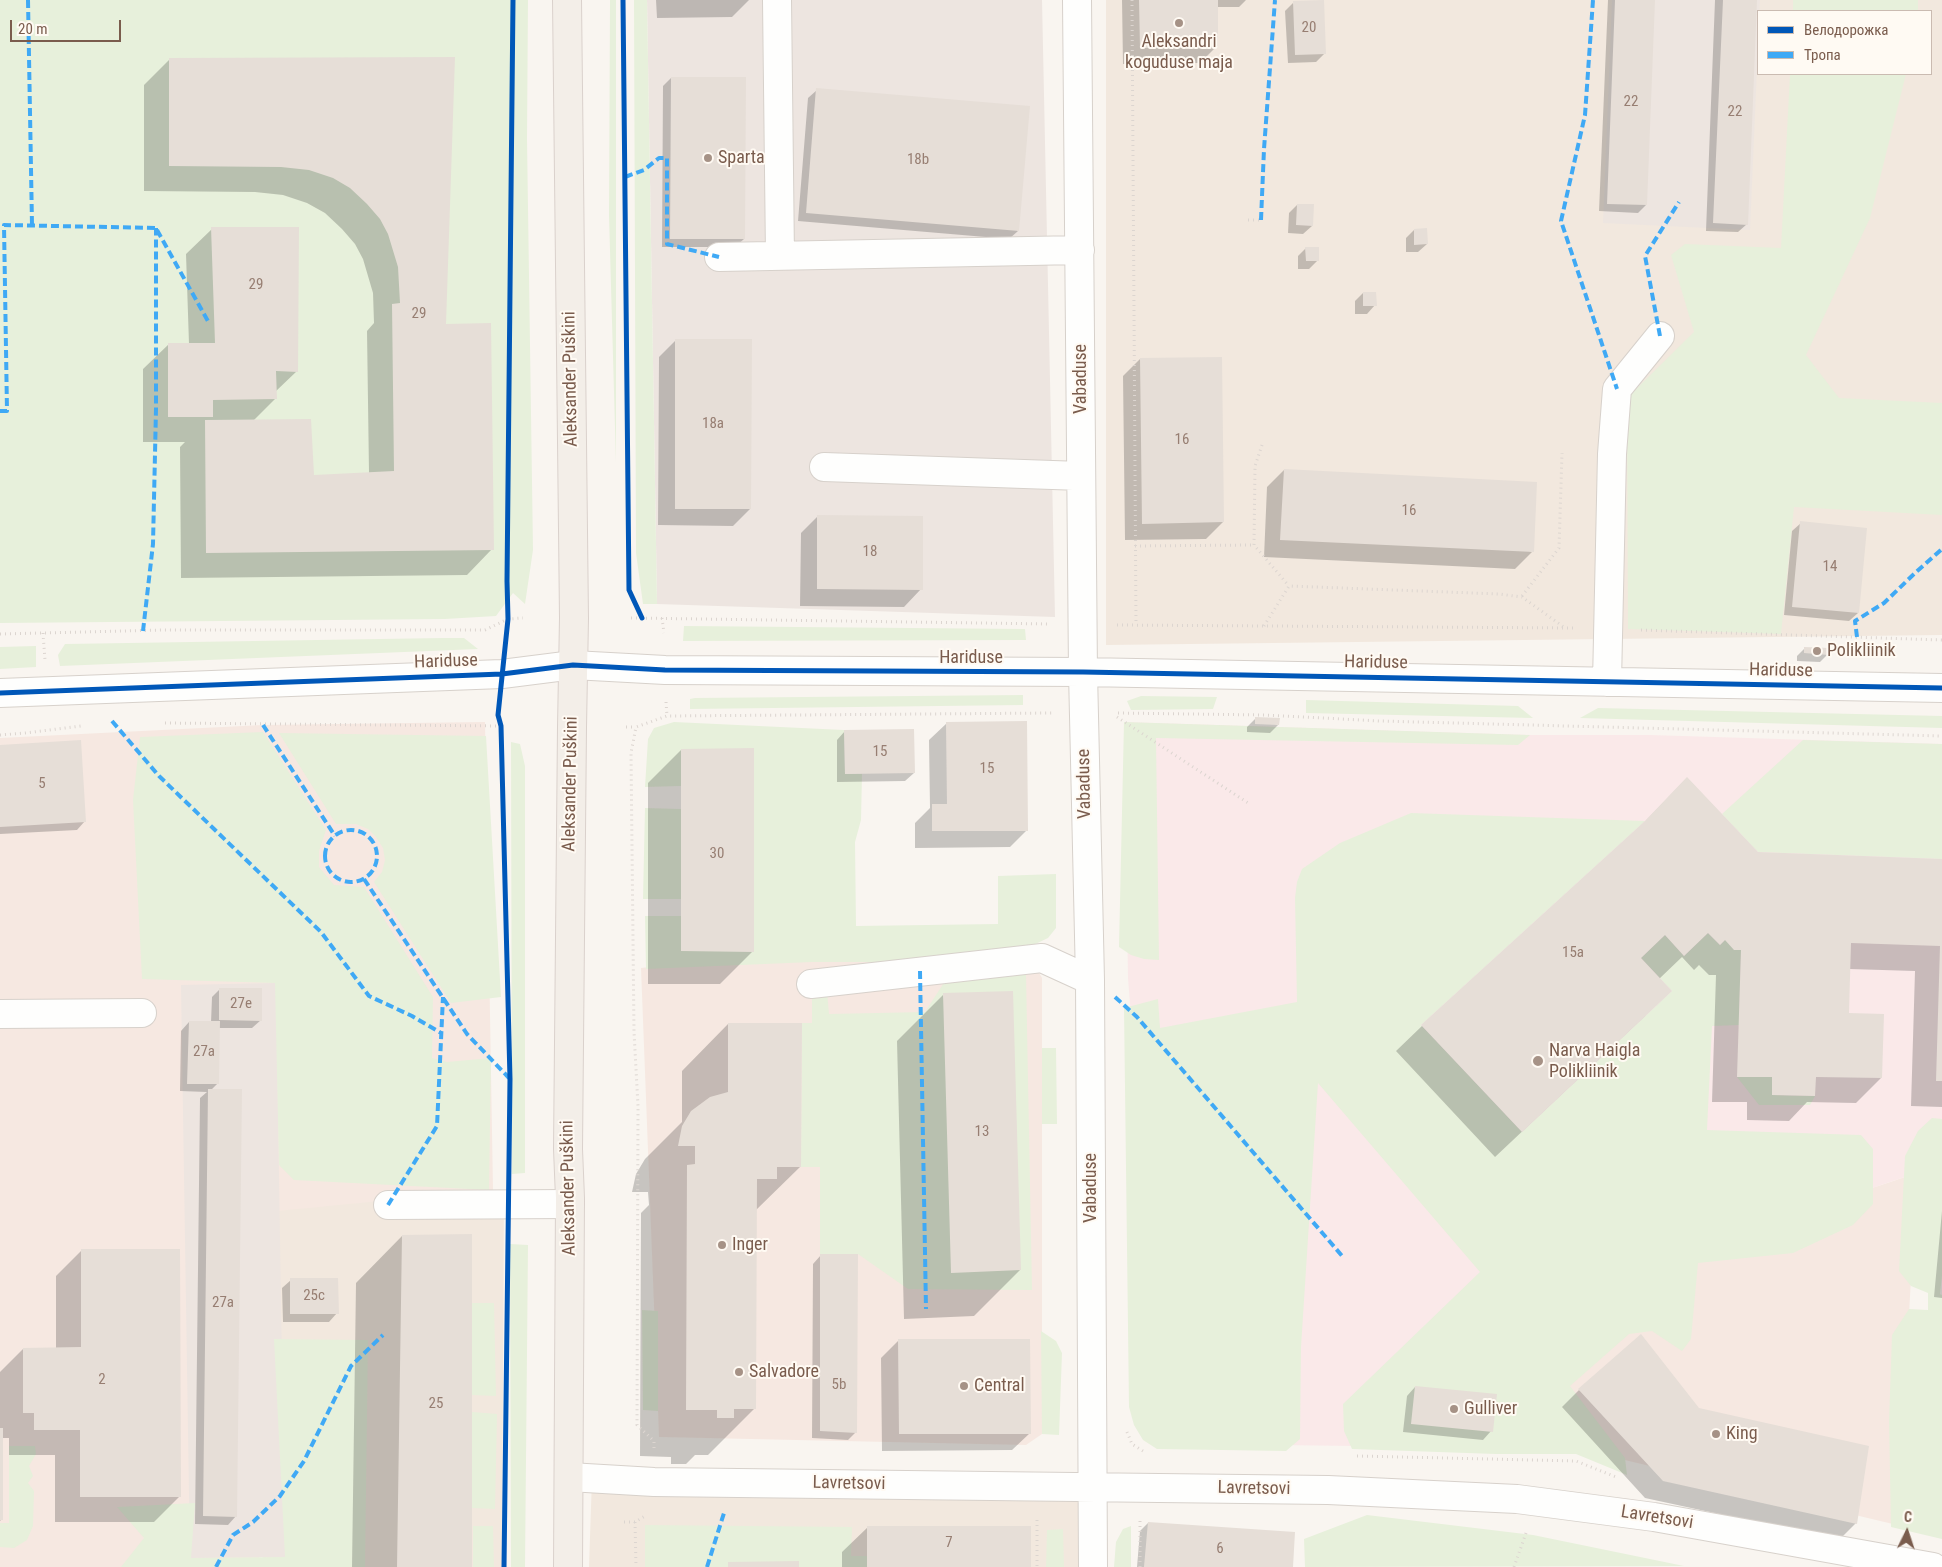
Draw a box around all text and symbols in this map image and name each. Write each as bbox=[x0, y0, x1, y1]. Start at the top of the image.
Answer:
scale bar bbox=[12, 10, 124, 42]
legend bbox=[1757, 10, 1932, 75]
marker: Aleksandri koguduse maja bbox=[1173, 17, 1185, 29]
house number: 20 bbox=[1302, 19, 1316, 37]
text: 20 m bbox=[18, 20, 48, 38]
text: Велодорожка bbox=[1804, 21, 1889, 39]
place label: Aleksandri koguduse maja bbox=[1125, 31, 1233, 74]
text: Тропа bbox=[1804, 46, 1841, 64]
house number: 22 bbox=[1624, 93, 1638, 111]
house number: 22 bbox=[1728, 103, 1742, 121]
place label: Sparta bbox=[718, 147, 765, 169]
house number: 18b bbox=[907, 151, 929, 169]
marker: Sparta bbox=[702, 152, 714, 164]
house number: 29 bbox=[249, 276, 263, 294]
house number: 29 bbox=[412, 305, 426, 323]
street label: Aleksander Puškini bbox=[559, 311, 583, 447]
street label: Vabaduse bbox=[1070, 344, 1092, 414]
house number: 18a bbox=[702, 415, 724, 433]
house number: 16 bbox=[1175, 431, 1189, 449]
house number: 16 bbox=[1402, 502, 1416, 520]
house number: 18 bbox=[863, 543, 877, 561]
house number: 14 bbox=[1823, 558, 1837, 576]
place label: Polikliinik bbox=[1827, 640, 1896, 662]
marker: Polikliinik bbox=[1811, 645, 1823, 657]
street label: Hariduse bbox=[939, 647, 1003, 669]
street label: Hariduse bbox=[414, 650, 478, 674]
street label: Hariduse bbox=[1344, 652, 1408, 674]
street label: Hariduse bbox=[1749, 660, 1813, 682]
street label: Aleksander Puškini bbox=[559, 716, 583, 852]
house number: 15 bbox=[873, 743, 887, 761]
street label: Vabaduse bbox=[1074, 749, 1096, 819]
house number: 15 bbox=[980, 760, 994, 778]
house number: 5 bbox=[38, 775, 46, 793]
house number: 30 bbox=[710, 845, 724, 863]
house number: 15a bbox=[1562, 944, 1584, 962]
house number: 27e bbox=[230, 995, 252, 1013]
place label: Narva Haigla Polikliinik bbox=[1549, 1040, 1640, 1082]
house number: 27a bbox=[193, 1043, 215, 1061]
marker: Narva Haigla Polikliinik bbox=[1531, 1054, 1545, 1068]
street label: Aleksander Puškini bbox=[557, 1120, 581, 1256]
house number: 13 bbox=[975, 1123, 989, 1141]
street label: Vabaduse bbox=[1080, 1153, 1102, 1223]
place label: Inger bbox=[732, 1234, 768, 1256]
marker: Inger bbox=[716, 1239, 728, 1251]
house number: 25c bbox=[303, 1287, 325, 1305]
house number: 27a bbox=[212, 1294, 234, 1312]
place label: Salvadore bbox=[749, 1361, 819, 1383]
marker: Salvadore bbox=[733, 1366, 745, 1378]
house number: 2 bbox=[98, 1371, 106, 1389]
place label: Central bbox=[974, 1375, 1025, 1397]
house number: 5b bbox=[832, 1376, 846, 1394]
marker: Central bbox=[958, 1380, 970, 1392]
house number: 25 bbox=[429, 1395, 443, 1413]
place label: Gulliver bbox=[1464, 1398, 1517, 1420]
marker: Gulliver bbox=[1448, 1403, 1460, 1415]
place label: King bbox=[1726, 1423, 1758, 1445]
marker: King bbox=[1710, 1428, 1722, 1440]
street label: Lavretsovi bbox=[812, 1473, 886, 1495]
street label: Lavretsovi bbox=[1217, 1478, 1291, 1500]
street label: Lavretsovi bbox=[1619, 1502, 1695, 1534]
north arrow bbox=[1882, 1507, 1932, 1557]
text: С bbox=[1903, 1509, 1913, 1525]
house number: 7 bbox=[945, 1534, 953, 1552]
house number: 6 bbox=[1216, 1540, 1224, 1558]

